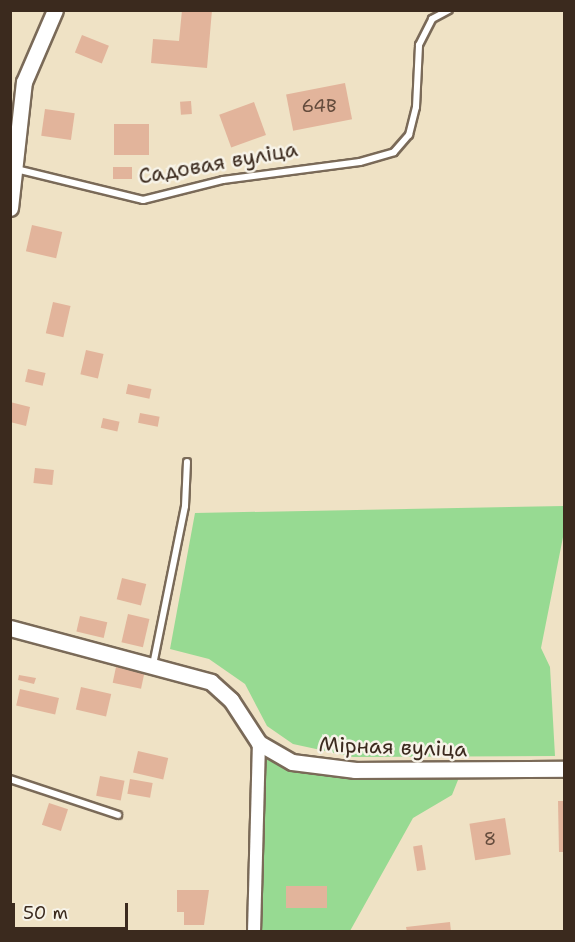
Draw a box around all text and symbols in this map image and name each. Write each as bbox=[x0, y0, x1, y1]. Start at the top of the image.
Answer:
house number: 64В bbox=[301, 95, 337, 117]
street label: Садовая вуліца bbox=[137, 137, 299, 189]
street label: Мірная вуліца bbox=[318, 732, 468, 762]
house number: 8 bbox=[484, 828, 496, 850]
scale bar bbox=[15, 891, 130, 929]
text: 50 m bbox=[23, 901, 68, 925]

